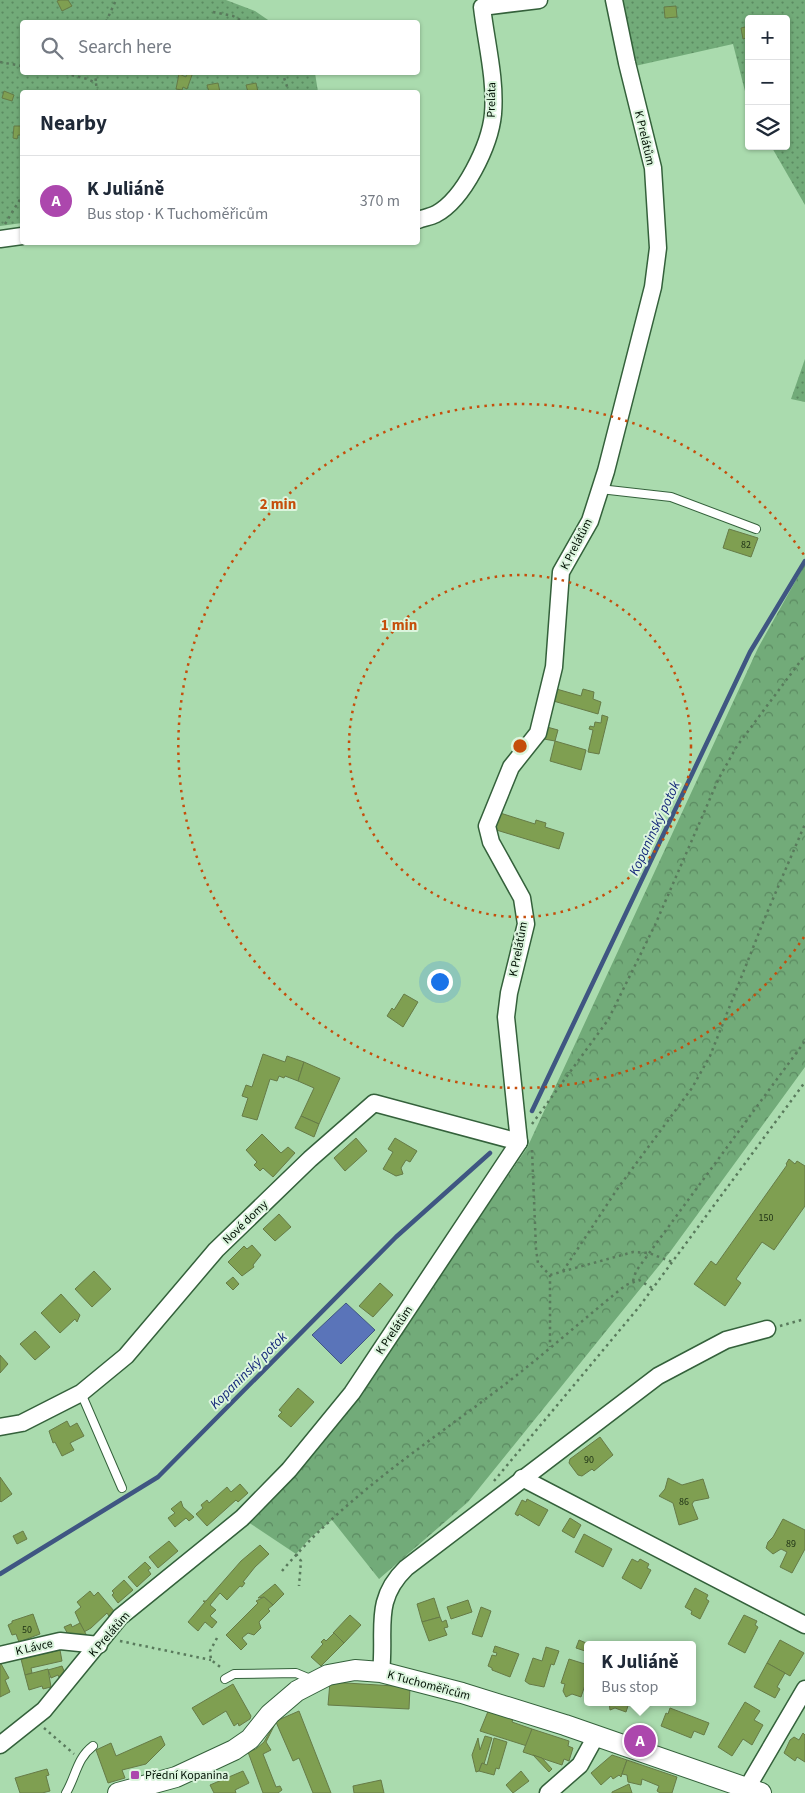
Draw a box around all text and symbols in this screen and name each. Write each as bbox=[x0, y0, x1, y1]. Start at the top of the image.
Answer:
map controls bbox=[745, 15, 790, 150]
button: + bbox=[745, 15, 790, 60]
search box bbox=[20, 20, 420, 75]
icon: search bbox=[38, 34, 66, 62]
text: Search here bbox=[78, 34, 172, 61]
button: − bbox=[745, 60, 790, 105]
street label: Preláta bbox=[483, 82, 500, 118]
button: layers bbox=[745, 105, 790, 150]
text: Nearby bbox=[40, 108, 107, 138]
street label: K Prelátům bbox=[630, 109, 659, 167]
text: K Juliáně bbox=[87, 176, 164, 203]
text: A bbox=[51, 190, 61, 212]
text: 370 m bbox=[360, 190, 400, 212]
text: Bus stop · K Tuchoměřicům bbox=[87, 203, 268, 225]
text: 2 min bbox=[260, 494, 296, 515]
street label: K Prelátům bbox=[556, 516, 597, 573]
house number: 82 bbox=[741, 538, 751, 552]
text: 1 min bbox=[381, 615, 417, 636]
centre of rings bbox=[511, 737, 529, 755]
water label: Kopaninský potok bbox=[624, 778, 686, 879]
street label: K Prelátům bbox=[505, 920, 532, 978]
your location bbox=[427, 969, 453, 995]
street label: Nové domy bbox=[219, 1196, 272, 1248]
house number: 150 bbox=[759, 1211, 773, 1225]
street label: K Prelátům bbox=[372, 1302, 417, 1358]
water label: Kopaninský potok bbox=[206, 1327, 292, 1414]
house number: 90 bbox=[584, 1453, 594, 1467]
house number: 86 bbox=[679, 1495, 689, 1509]
house number: 89 bbox=[786, 1537, 796, 1551]
street label: K Prelátům bbox=[85, 1608, 134, 1661]
house number: 50 bbox=[22, 1623, 32, 1637]
street label: K Lávce bbox=[14, 1635, 55, 1660]
popup bbox=[584, 1641, 696, 1706]
text: K Juliáně bbox=[601, 1649, 679, 1676]
street label: K Tuchoměřicům bbox=[386, 1666, 472, 1705]
text: Bus stop bbox=[601, 1676, 658, 1698]
pin: A bbox=[624, 1722, 656, 1760]
place label: Přední Kopanina bbox=[145, 1767, 228, 1784]
marker: Přední Kopanina bbox=[129, 1769, 141, 1781]

